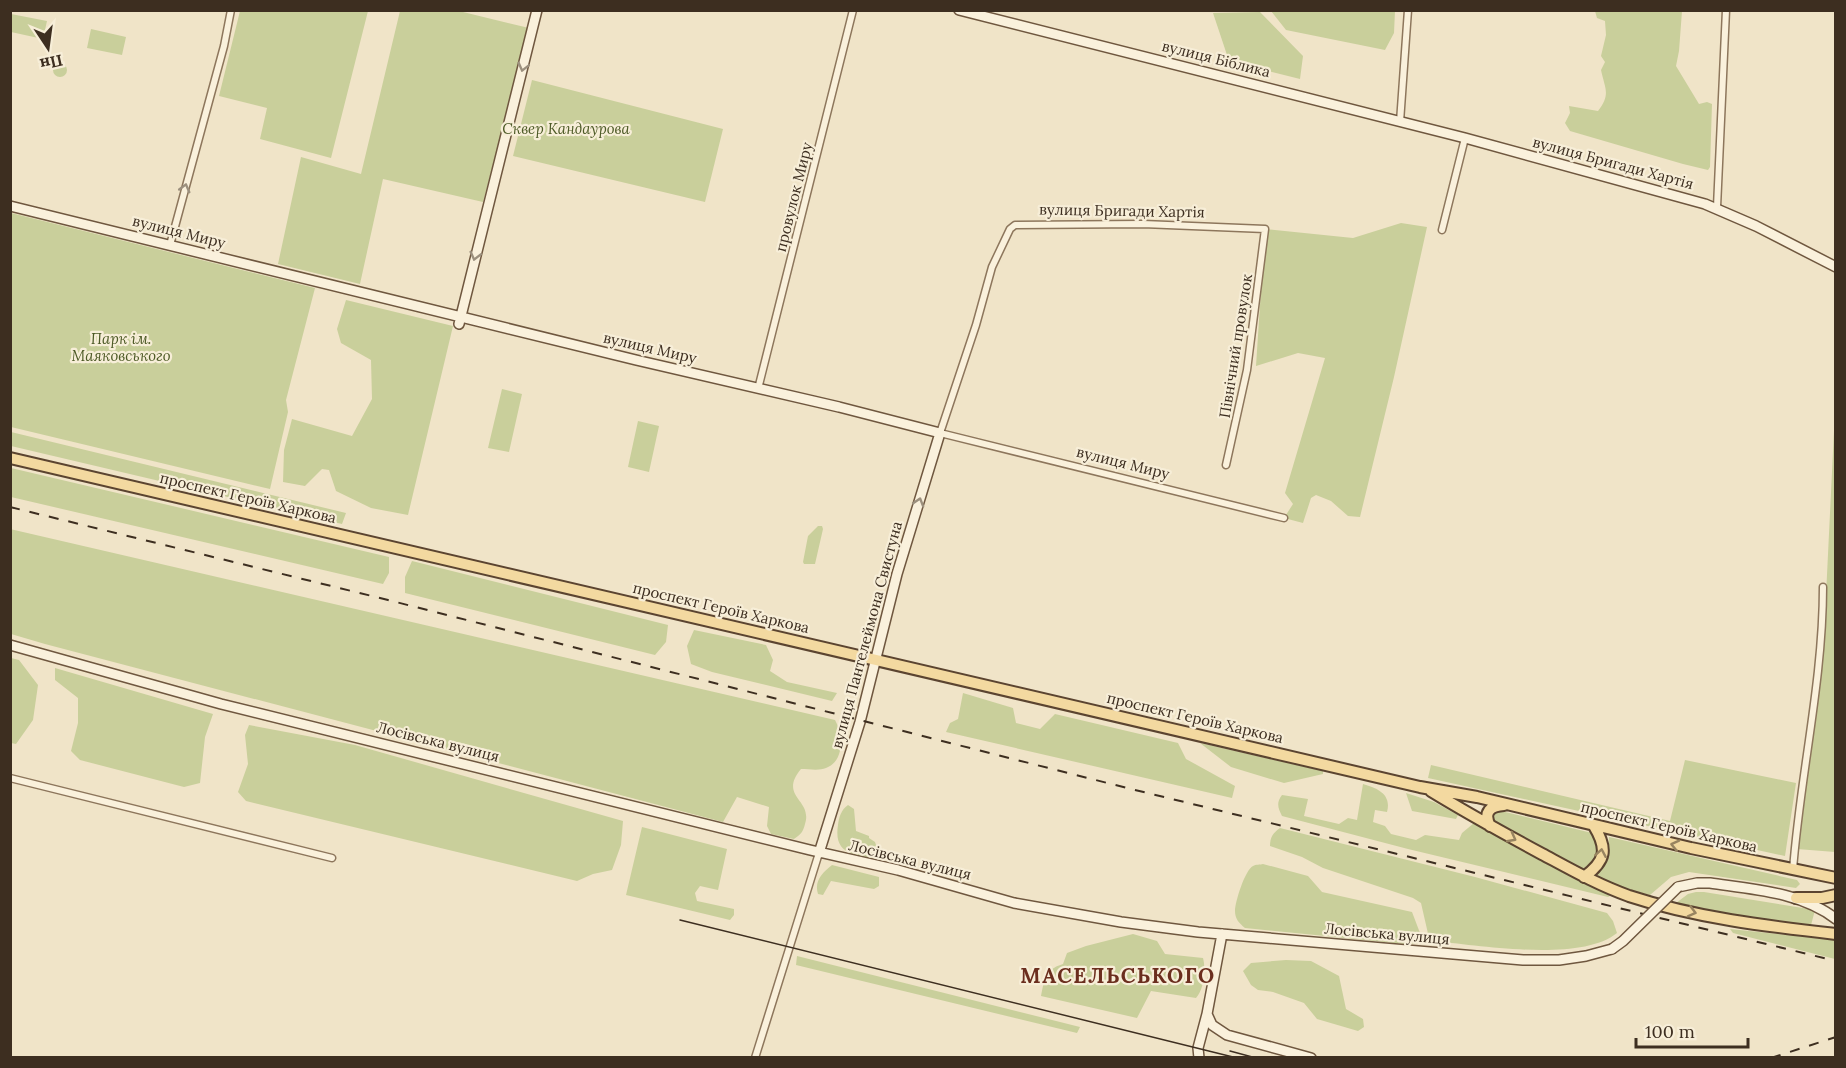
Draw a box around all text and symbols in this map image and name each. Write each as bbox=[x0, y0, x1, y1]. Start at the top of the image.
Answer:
north arrow bbox=[18, 18, 78, 78]
street label: вулиця Біблика bbox=[1160, 36, 1273, 81]
text: Пн bbox=[38, 50, 65, 75]
one-way arrow bbox=[517, 62, 530, 72]
park label: Сквер Кандаурова bbox=[502, 119, 631, 138]
street label: вулиця Бригади Хартія bbox=[1531, 132, 1696, 193]
street label: провулок Миру bbox=[771, 140, 816, 254]
one-way arrow bbox=[178, 184, 190, 194]
street label: вулиця Бригади Хартія bbox=[1039, 200, 1205, 221]
street label: вулиця Миру bbox=[131, 211, 228, 252]
one-way arrow bbox=[470, 251, 483, 261]
street label: Північний провулок bbox=[1215, 272, 1256, 419]
street label: вулиця Миру bbox=[602, 328, 699, 367]
park label: Парк ім. Маяковського bbox=[71, 329, 171, 365]
street label: вулиця Миру bbox=[1075, 442, 1172, 483]
street label: проспект Героїв Харкова bbox=[158, 468, 338, 527]
one-way arrow bbox=[912, 497, 925, 508]
street label: вулиця Пантелеймона Свистуна bbox=[827, 519, 906, 751]
street label: проспект Героїв Харкова bbox=[631, 578, 811, 637]
street label: проспект Героїв Харкова bbox=[1105, 688, 1285, 747]
street label: Лосівська вулиця bbox=[375, 717, 501, 766]
street label: проспект Героїв Харкова bbox=[1579, 797, 1759, 856]
one-way arrow bbox=[1506, 831, 1517, 842]
street label: Лосівська вулиця bbox=[847, 835, 973, 884]
one-way arrow bbox=[1671, 839, 1681, 852]
one-way arrow bbox=[1594, 849, 1607, 859]
one-way arrow bbox=[1686, 905, 1696, 918]
street label: Лосівська вулиця bbox=[1324, 919, 1450, 948]
district label: МАСЕЛЬСЬКОГО bbox=[1020, 962, 1216, 989]
scale bar bbox=[1636, 1011, 1748, 1049]
text: 100 m bbox=[1645, 1020, 1695, 1043]

